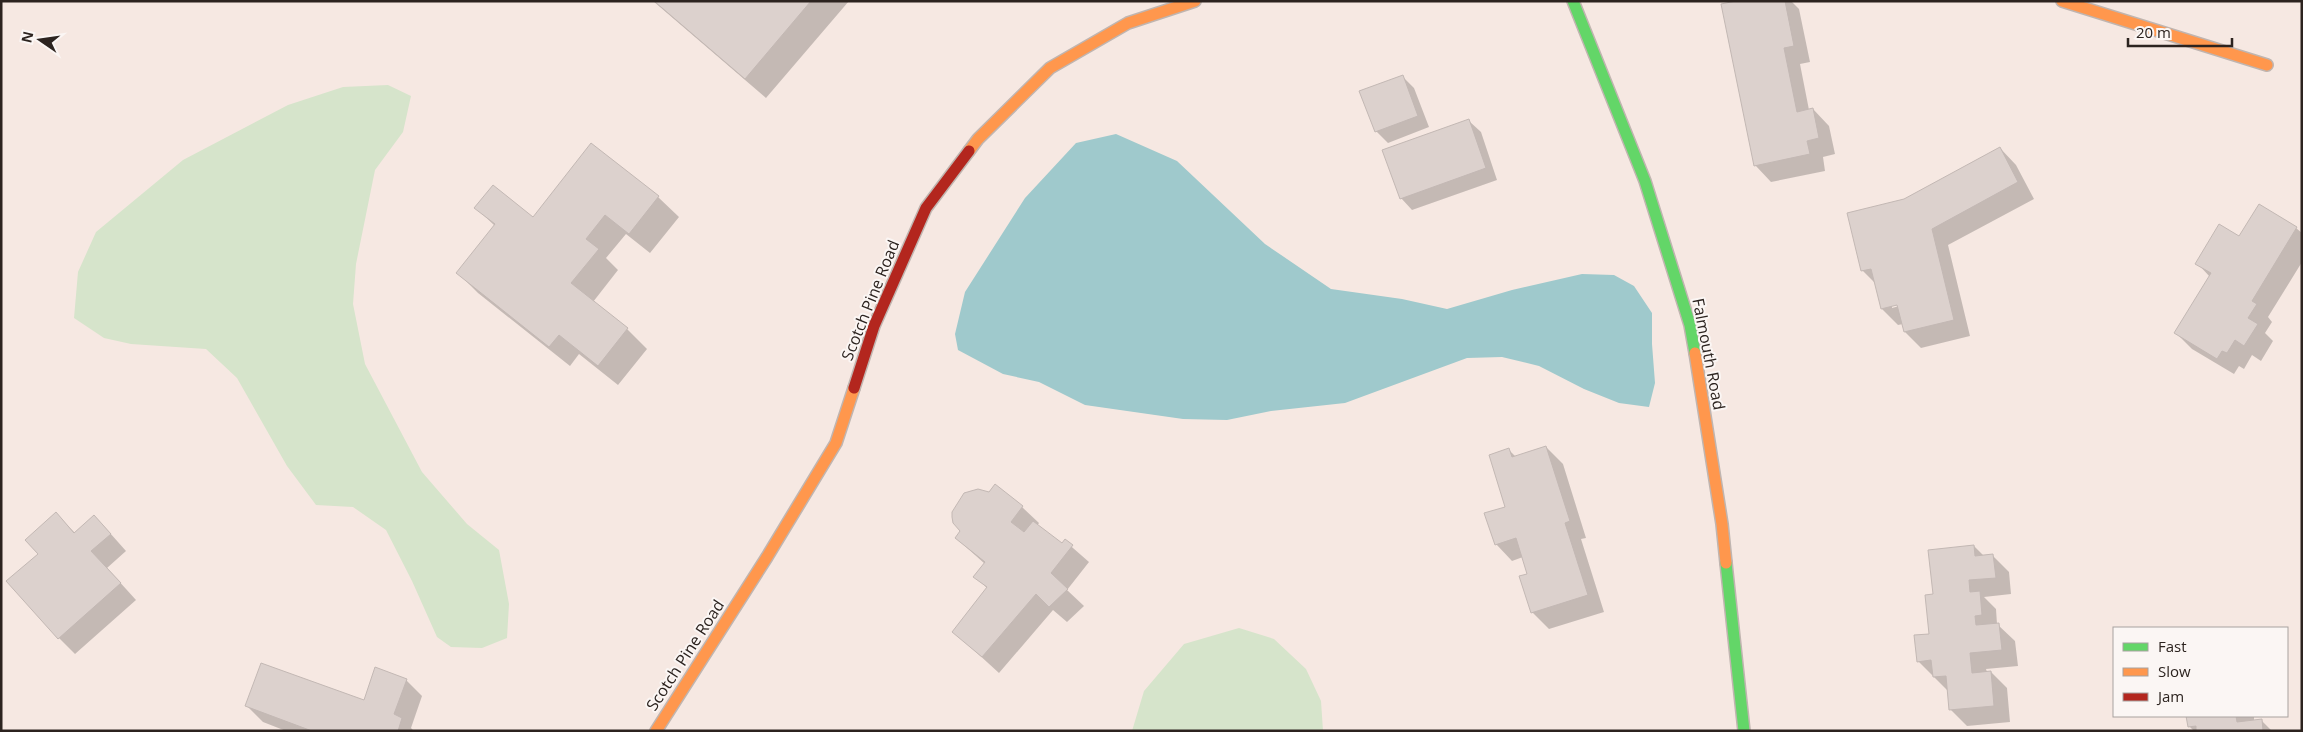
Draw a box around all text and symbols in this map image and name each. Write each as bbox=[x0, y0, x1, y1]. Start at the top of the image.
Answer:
north arrow bbox=[15, 15, 65, 65]
scale bar bbox=[2128, 15, 2232, 47]
text: 20 m bbox=[2136, 22, 2171, 42]
text: N bbox=[16, 29, 37, 45]
street label: Scotch Pine Road bbox=[836, 236, 904, 364]
street label: Falmouth Road bbox=[1687, 296, 1731, 412]
street label: Scotch Pine Road bbox=[641, 595, 729, 715]
legend bbox=[2113, 627, 2288, 717]
text: Fast bbox=[2158, 636, 2187, 656]
text: Slow bbox=[2158, 661, 2191, 681]
text: Jam bbox=[2156, 686, 2184, 706]

